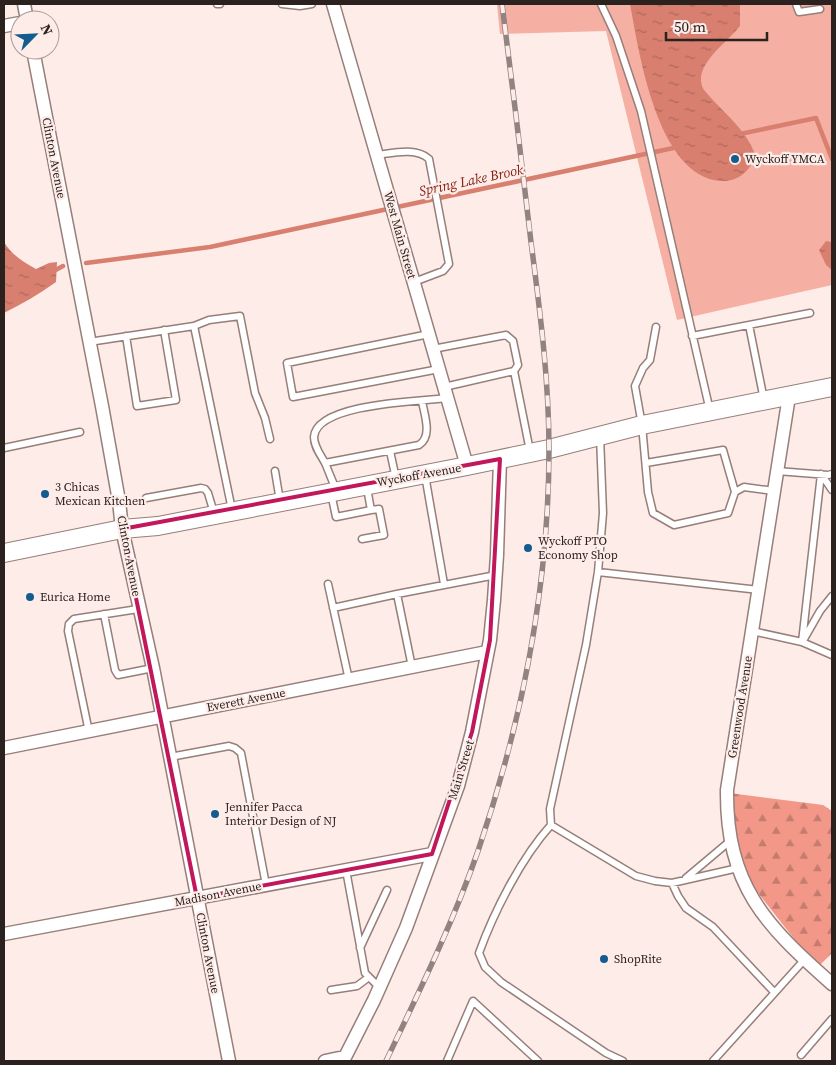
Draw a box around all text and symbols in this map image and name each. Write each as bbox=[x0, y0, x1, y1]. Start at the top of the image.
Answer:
north arrow bbox=[10, 10, 60, 60]
scale bar bbox=[666, 10, 767, 42]
text: 50 m bbox=[674, 16, 706, 37]
text: N bbox=[36, 21, 58, 38]
street label: Clinton Avenue bbox=[38, 116, 70, 200]
place label: Wyckoff YMCA bbox=[745, 151, 825, 167]
marker: Wyckoff YMCA bbox=[729, 153, 741, 165]
water label: Spring Lake Brook bbox=[417, 159, 525, 201]
street label: West Main Street bbox=[380, 190, 420, 281]
street label: Wyckoff Avenue bbox=[375, 460, 463, 490]
place label: 3 Chicas Mexican Kitchen bbox=[55, 479, 145, 509]
marker: 3 Chicas Mexican Kitchen bbox=[39, 488, 51, 500]
street label: Clinton Avenue bbox=[113, 514, 145, 598]
place label: Wyckoff PTO Economy Shop bbox=[538, 533, 618, 563]
marker: Wyckoff PTO Economy Shop bbox=[522, 542, 534, 554]
place label: Eurica Home bbox=[40, 589, 110, 605]
marker: Eurica Home bbox=[24, 591, 36, 603]
street label: Greenwood Avenue bbox=[724, 655, 756, 759]
street label: Everett Avenue bbox=[205, 685, 287, 715]
street label: Main Street bbox=[444, 738, 478, 802]
place label: Jennifer Pacca Interior Design of NJ bbox=[224, 799, 337, 829]
marker: Jennifer Pacca Interior Design of NJ bbox=[209, 808, 221, 820]
street label: Madison Avenue bbox=[173, 878, 263, 910]
street label: Clinton Avenue bbox=[192, 911, 224, 995]
place label: ShopRite bbox=[614, 951, 662, 967]
marker: ShopRite bbox=[598, 953, 610, 965]

